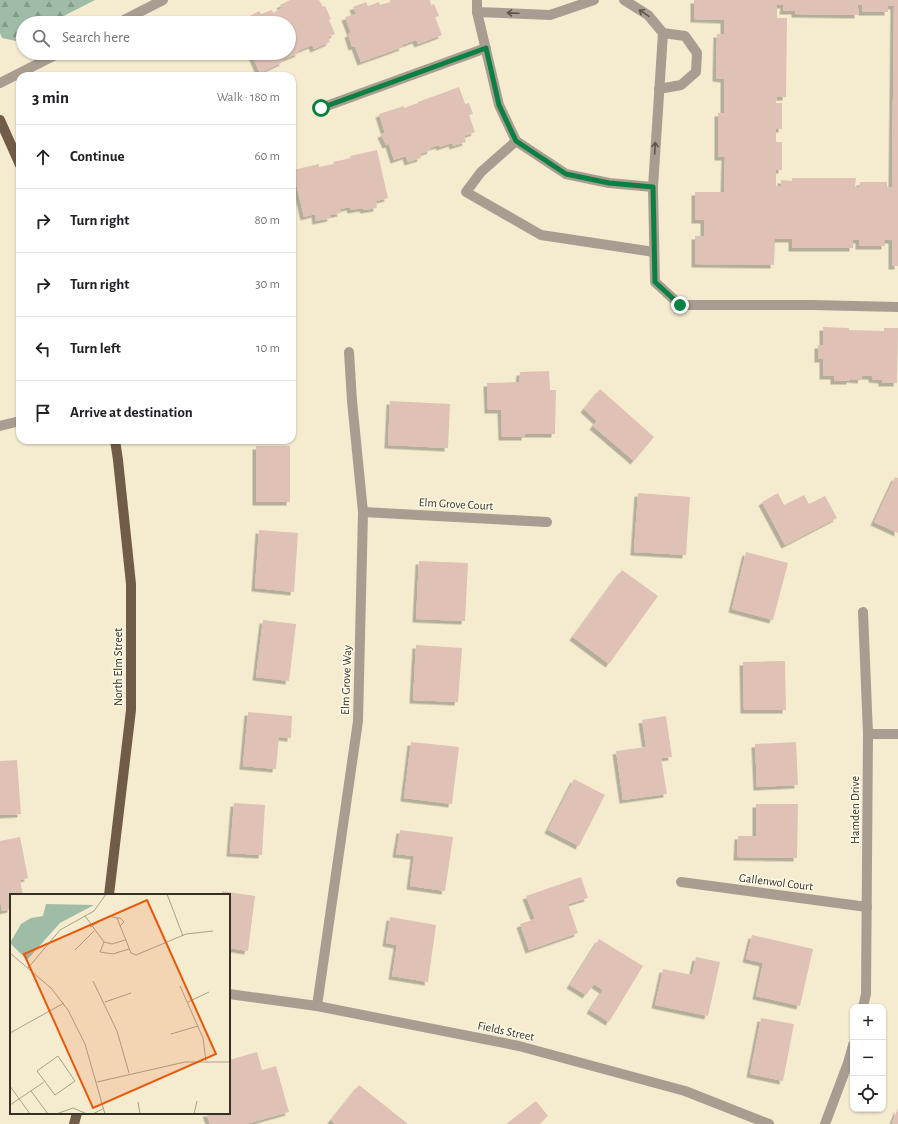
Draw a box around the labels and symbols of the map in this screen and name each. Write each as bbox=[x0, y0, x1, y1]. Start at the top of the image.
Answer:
one-way arrow bbox=[638, 9, 649, 17]
one-way arrow bbox=[507, 10, 520, 17]
route start bbox=[312, 99, 330, 117]
one-way arrow bbox=[652, 142, 659, 155]
route end bbox=[671, 296, 689, 314]
street label: Elm Grove Court bbox=[418, 496, 494, 512]
street label: North Elm Street bbox=[112, 628, 124, 706]
street label: Elm Grove Way bbox=[339, 645, 354, 715]
street label: Hamden Drive bbox=[849, 776, 861, 844]
street label: Gallenwol Court bbox=[738, 872, 814, 893]
inset map bbox=[10, 894, 230, 1114]
street label: Fields Street bbox=[477, 1019, 536, 1043]

